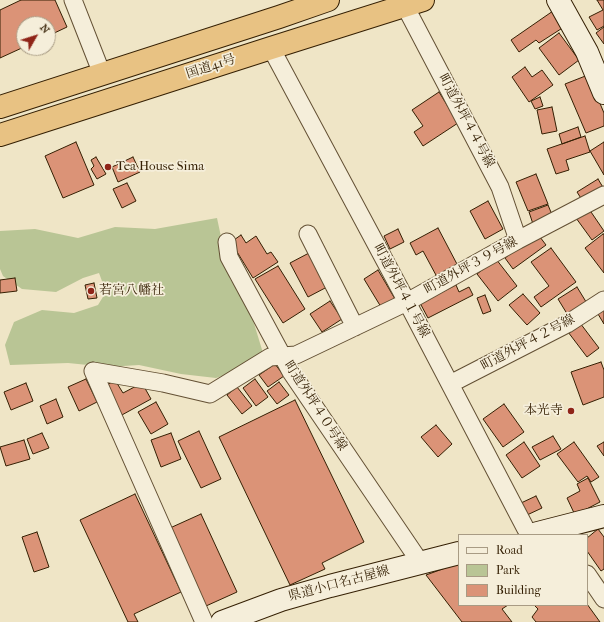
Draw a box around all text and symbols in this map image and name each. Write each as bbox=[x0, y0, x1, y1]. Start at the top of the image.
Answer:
north arrow bbox=[16, 16, 56, 56]
text: N bbox=[37, 21, 53, 36]
street label: 国道41号 bbox=[184, 52, 238, 82]
street label: 町道外坪４４号線 bbox=[435, 71, 497, 171]
place label: Tea House Sima bbox=[116, 159, 204, 175]
marker: Tea House Sima bbox=[103, 162, 113, 172]
street label: 町道外坪３９号線 bbox=[422, 234, 520, 298]
street label: 町道外坪４１号線 bbox=[370, 241, 432, 341]
place label: 若宮八幡社 bbox=[99, 283, 164, 299]
marker: 若宮八幡社 bbox=[86, 286, 96, 296]
street label: 町道外坪４２号線 bbox=[478, 312, 578, 374]
street label: 町道外坪４０号線 bbox=[280, 358, 350, 454]
place label: 本光寺 bbox=[524, 403, 563, 419]
marker: 本光寺 bbox=[566, 406, 576, 416]
legend bbox=[458, 534, 588, 606]
text: Road bbox=[496, 543, 523, 557]
street label: 県道小口名古屋線 bbox=[287, 563, 391, 605]
text: Park bbox=[496, 563, 520, 577]
text: Building bbox=[496, 583, 541, 597]

